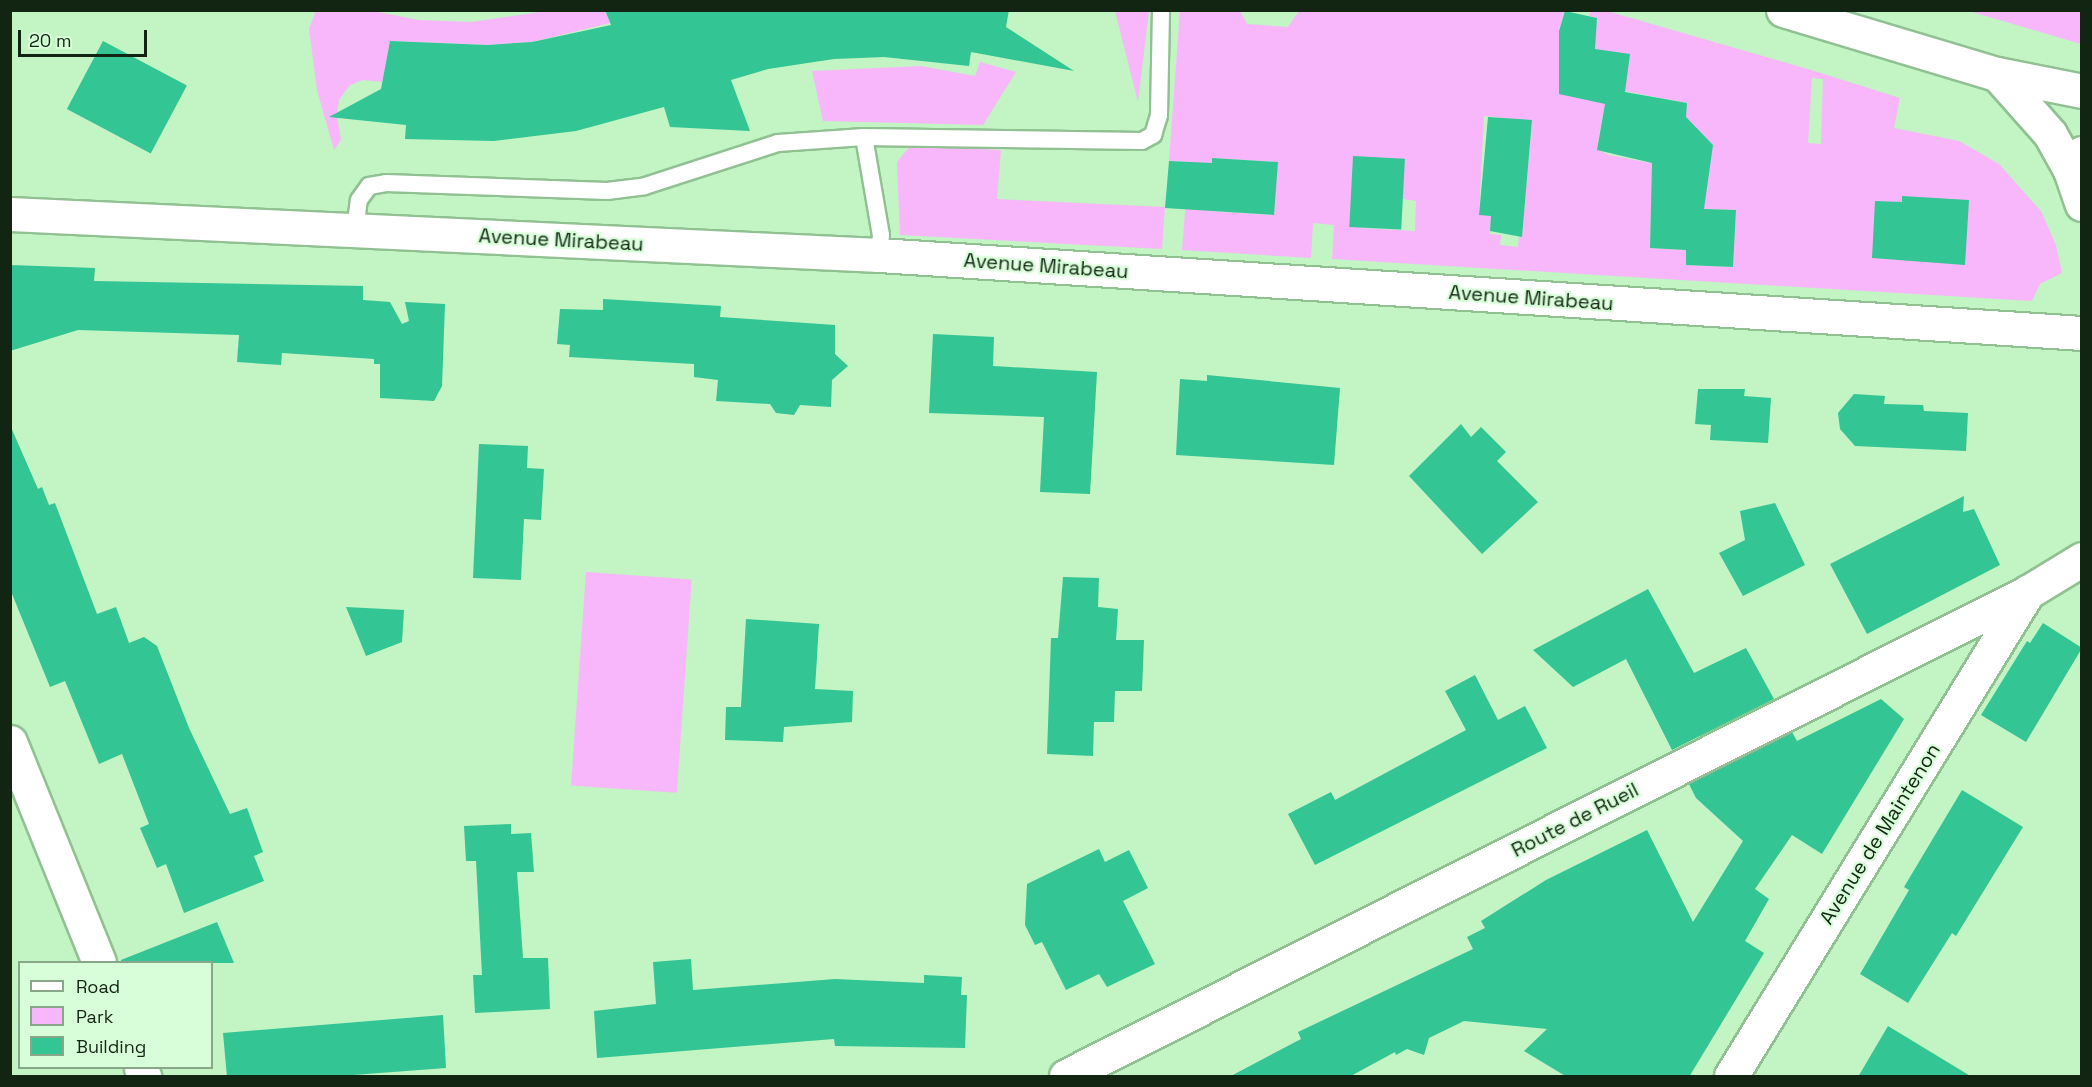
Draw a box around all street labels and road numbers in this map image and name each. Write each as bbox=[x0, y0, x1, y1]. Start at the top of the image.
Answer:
street label: Avenue Mirabeau bbox=[478, 224, 644, 256]
street label: Avenue Mirabeau bbox=[963, 248, 1129, 284]
street label: Avenue Mirabeau bbox=[1448, 280, 1614, 316]
street label: Avenue de Maintenon bbox=[1814, 739, 1946, 929]
street label: Route de Rueil bbox=[1507, 778, 1643, 862]

